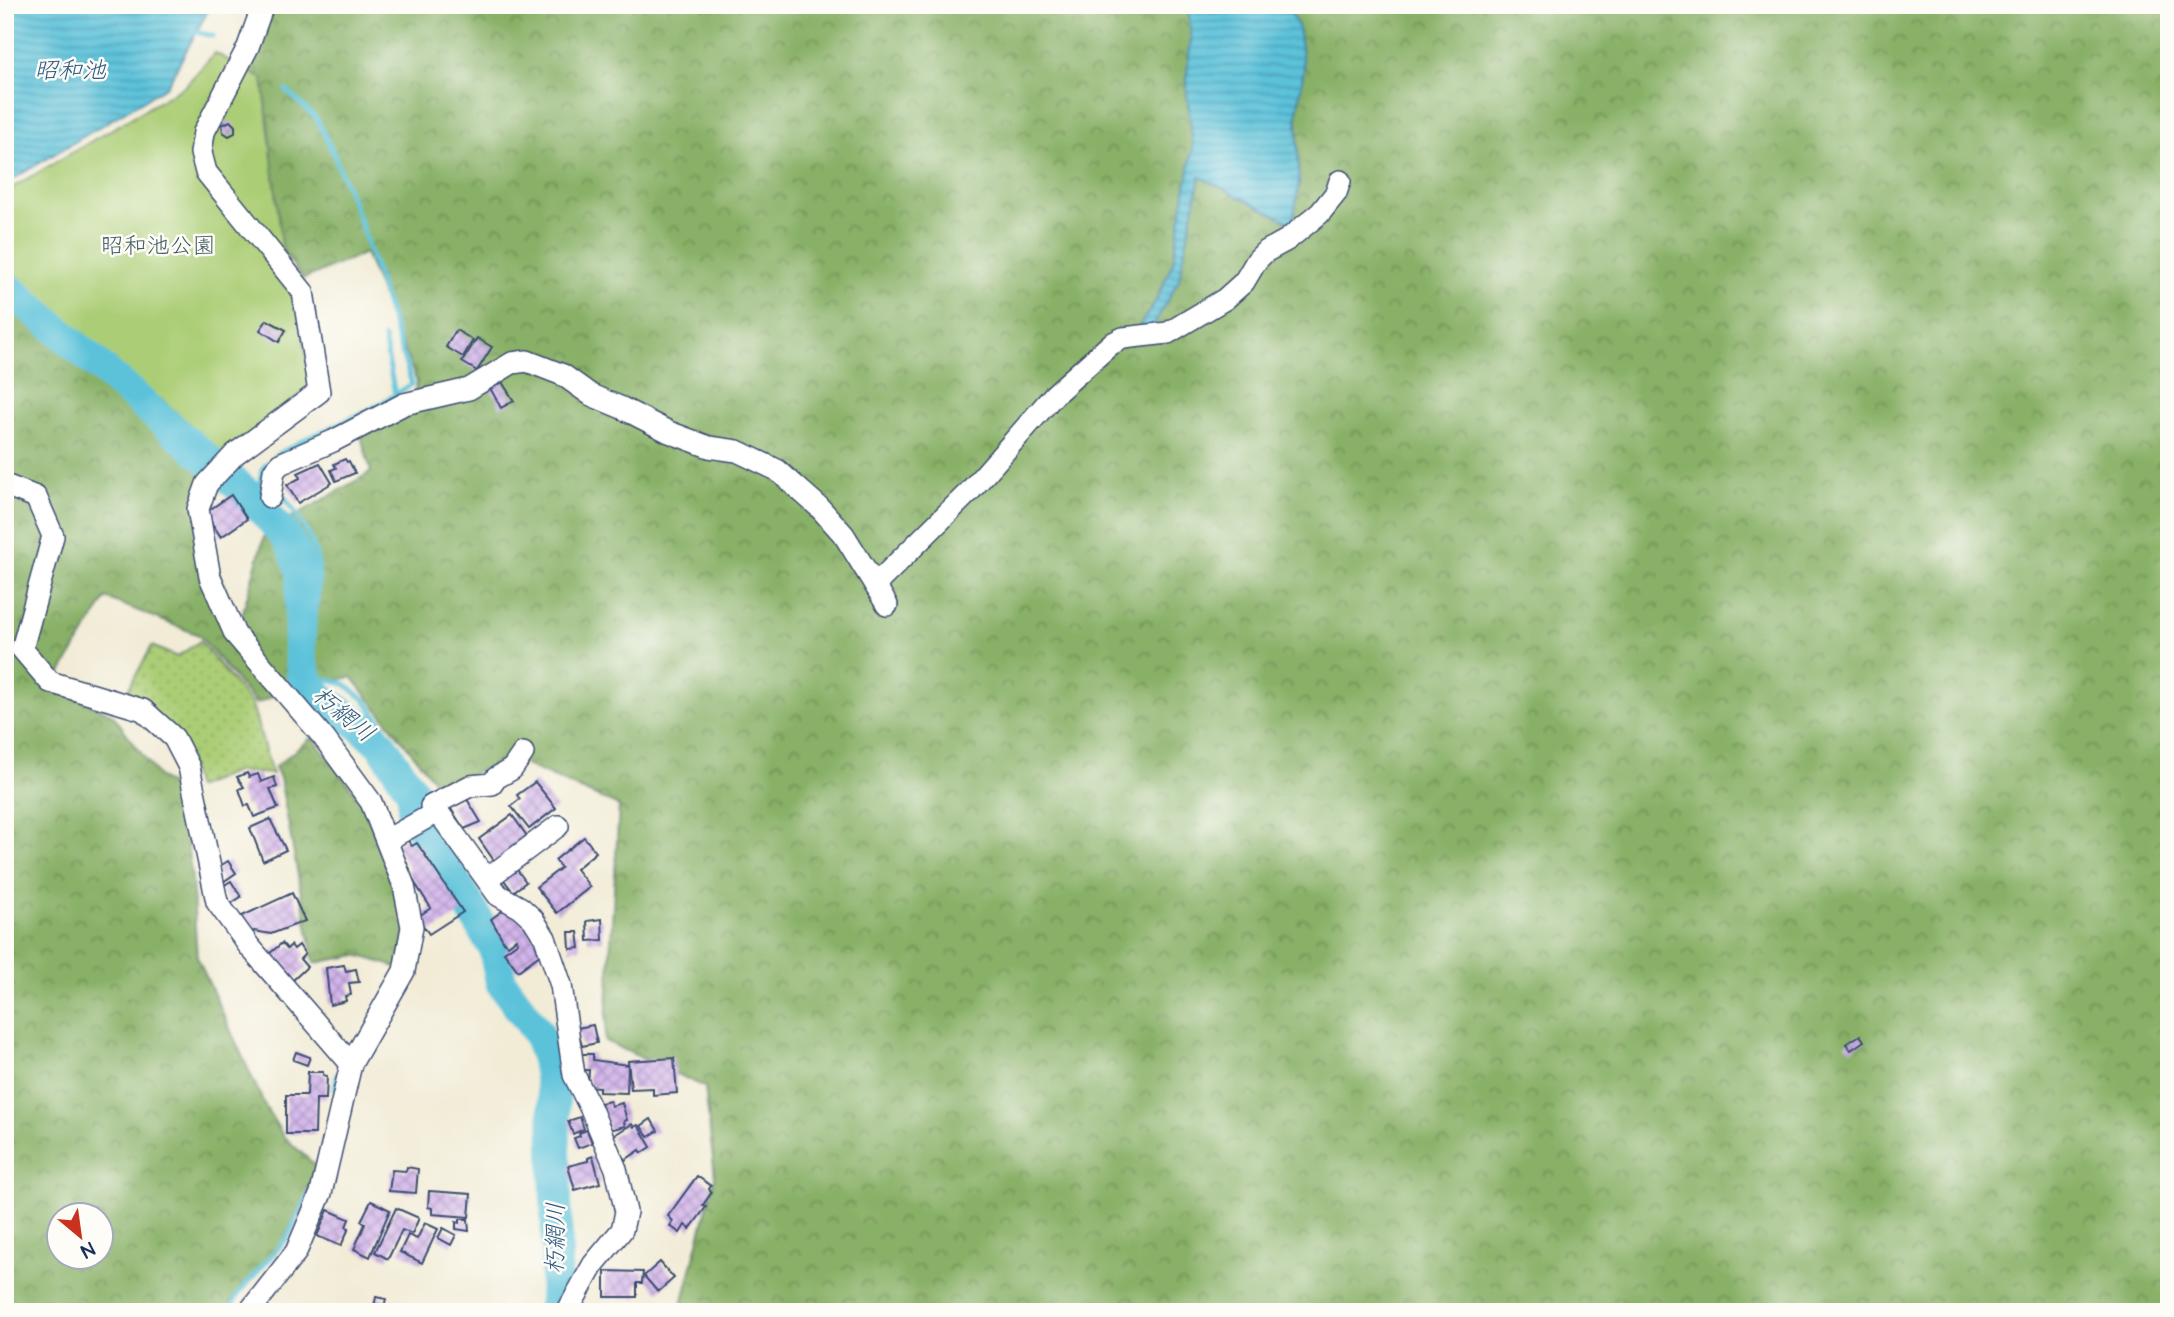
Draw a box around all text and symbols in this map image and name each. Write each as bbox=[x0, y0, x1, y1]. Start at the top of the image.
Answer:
water label: 昭和池 bbox=[34, 54, 107, 88]
park label: 昭和池公園 bbox=[101, 230, 216, 262]
water label: 朽網川 bbox=[305, 679, 382, 751]
north arrow bbox=[46, 1202, 116, 1272]
water label: 朽網川 bbox=[538, 1202, 574, 1274]
text: N bbox=[76, 1235, 99, 1264]

